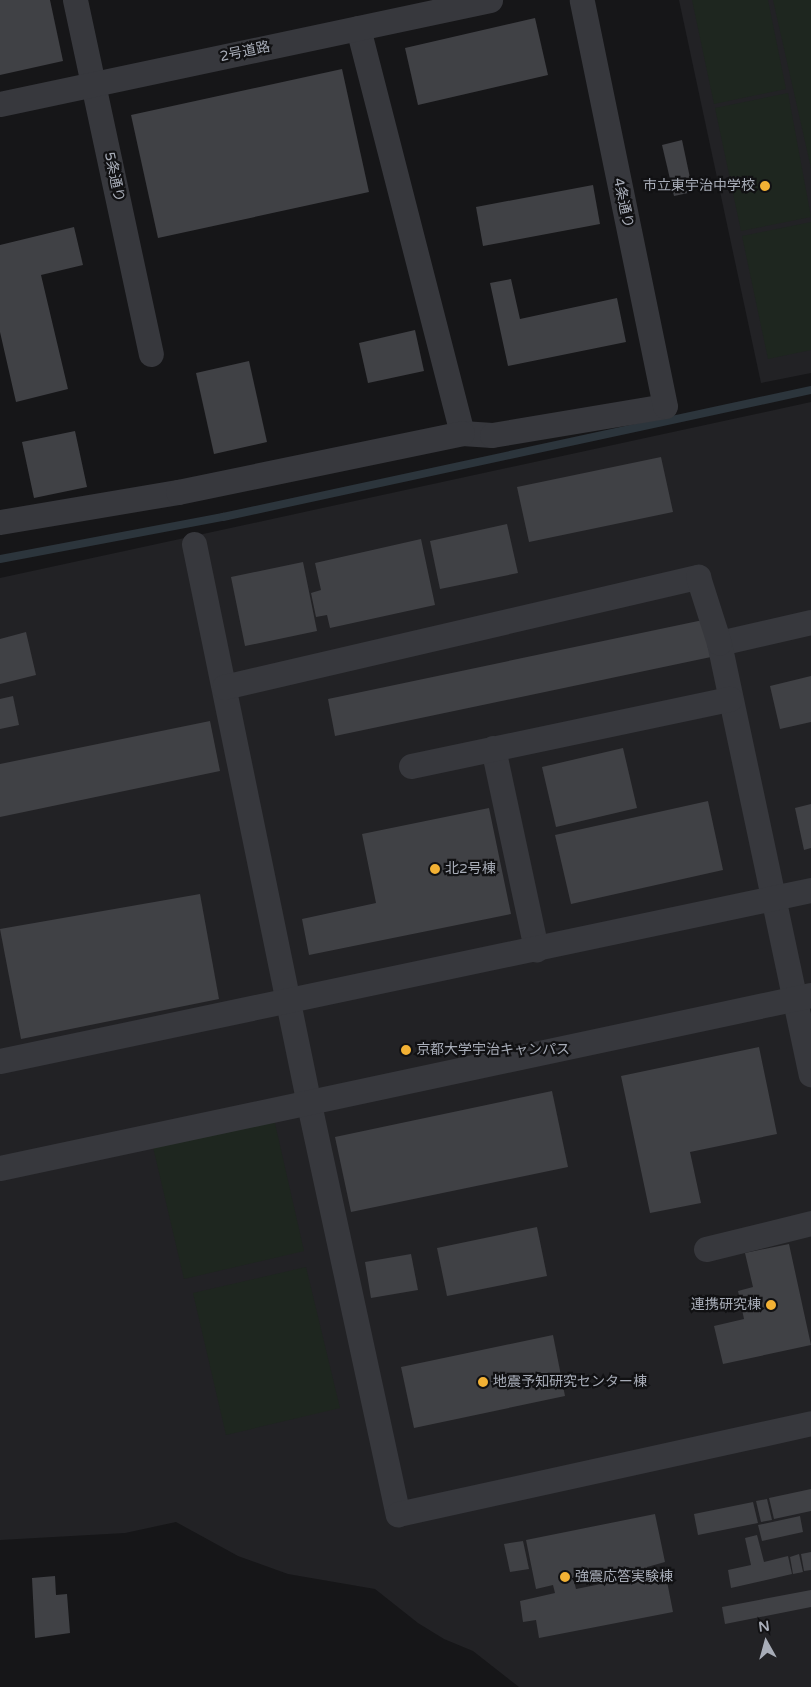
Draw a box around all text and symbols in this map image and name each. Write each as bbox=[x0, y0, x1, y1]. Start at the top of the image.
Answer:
street label: 2号道路 bbox=[218, 39, 272, 65]
street label: 5条通り bbox=[101, 150, 127, 204]
street label: 4条通り bbox=[610, 176, 636, 230]
place label: 市立東宇治中学校 bbox=[643, 178, 755, 194]
marker: 市立東宇治中学校 bbox=[759, 180, 771, 192]
place label: 北2号棟 bbox=[445, 861, 496, 877]
marker: 北2号棟 bbox=[429, 863, 441, 875]
place label: 京都大学宇治キャンパス bbox=[416, 1042, 570, 1058]
marker: 京都大学宇治キャンパス bbox=[400, 1044, 412, 1056]
place label: 連携研究棟 bbox=[691, 1297, 761, 1313]
marker: 連携研究棟 bbox=[765, 1299, 777, 1311]
place label: 地震予知研究センター棟 bbox=[493, 1374, 647, 1390]
marker: 地震予知研究センター棟 bbox=[477, 1376, 489, 1388]
place label: 強震応答実験棟 bbox=[575, 1569, 673, 1585]
marker: 強震応答実験棟 bbox=[559, 1571, 571, 1583]
north arrow bbox=[741, 1617, 791, 1667]
text: N bbox=[757, 1617, 771, 1636]

